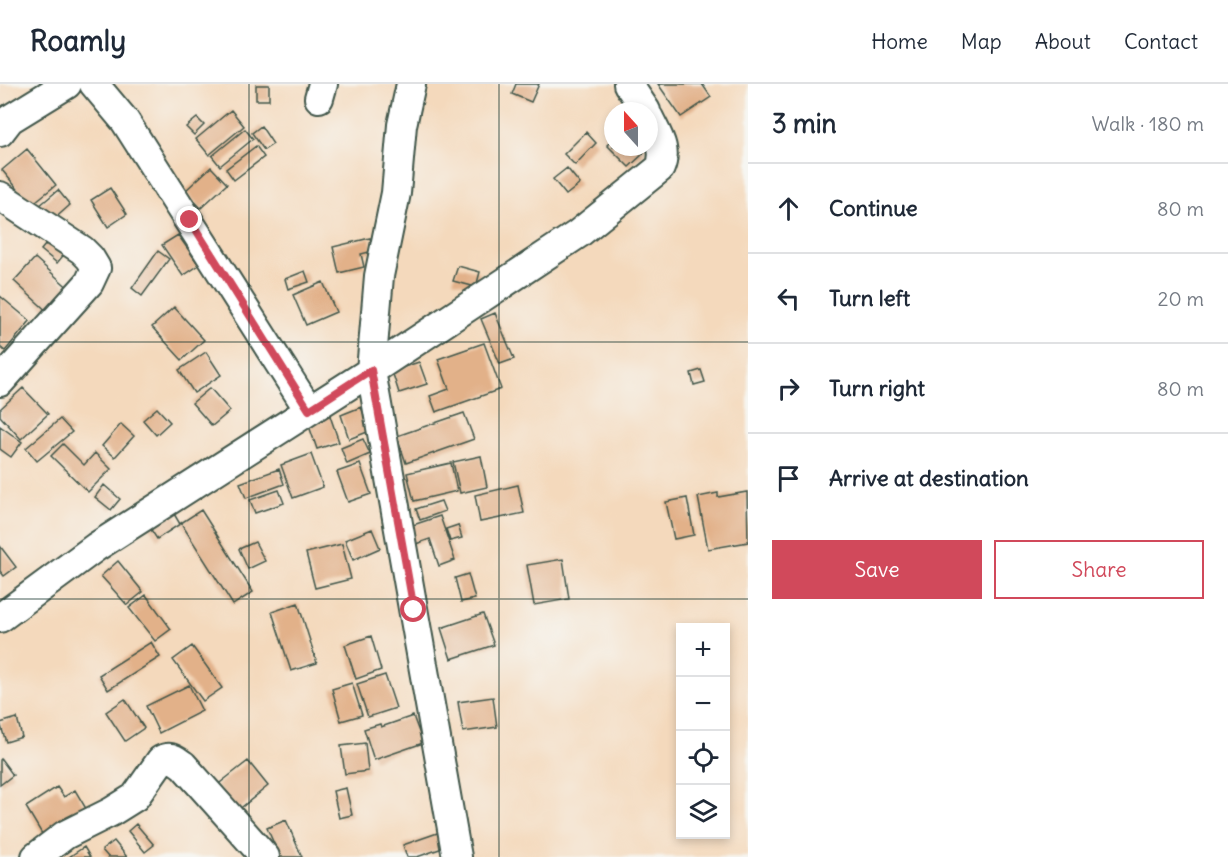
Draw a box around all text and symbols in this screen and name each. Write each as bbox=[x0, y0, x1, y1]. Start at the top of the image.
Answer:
text: Roamly bbox=[30, 23, 126, 59]
text: Home bbox=[871, 28, 928, 55]
text: Map bbox=[961, 28, 1002, 55]
text: About bbox=[1035, 28, 1091, 55]
text: Contact bbox=[1124, 28, 1198, 55]
north arrow bbox=[604, 102, 658, 156]
text: 3 min bbox=[772, 107, 837, 140]
text: Walk · 180 m bbox=[1092, 111, 1204, 136]
icon: ahead bbox=[772, 192, 805, 225]
text: Continue bbox=[829, 194, 918, 222]
text: 80 m bbox=[1157, 196, 1204, 221]
route end bbox=[176, 206, 202, 232]
icon: left bbox=[772, 282, 805, 315]
text: Turn left bbox=[829, 284, 910, 312]
text: 20 m bbox=[1158, 286, 1204, 311]
icon: right bbox=[772, 372, 805, 405]
text: Turn right bbox=[829, 374, 925, 402]
text: 80 m bbox=[1157, 376, 1204, 401]
icon: arrive bbox=[772, 462, 805, 495]
text: Arrive at destination bbox=[829, 464, 1029, 492]
button: Save bbox=[772, 540, 982, 599]
button: Share bbox=[994, 540, 1204, 599]
route start bbox=[400, 596, 426, 622]
map controls bbox=[676, 623, 730, 839]
button: + bbox=[676, 623, 730, 677]
button: − bbox=[676, 677, 730, 731]
button: locate bbox=[676, 731, 730, 785]
button: layers bbox=[676, 785, 730, 839]

